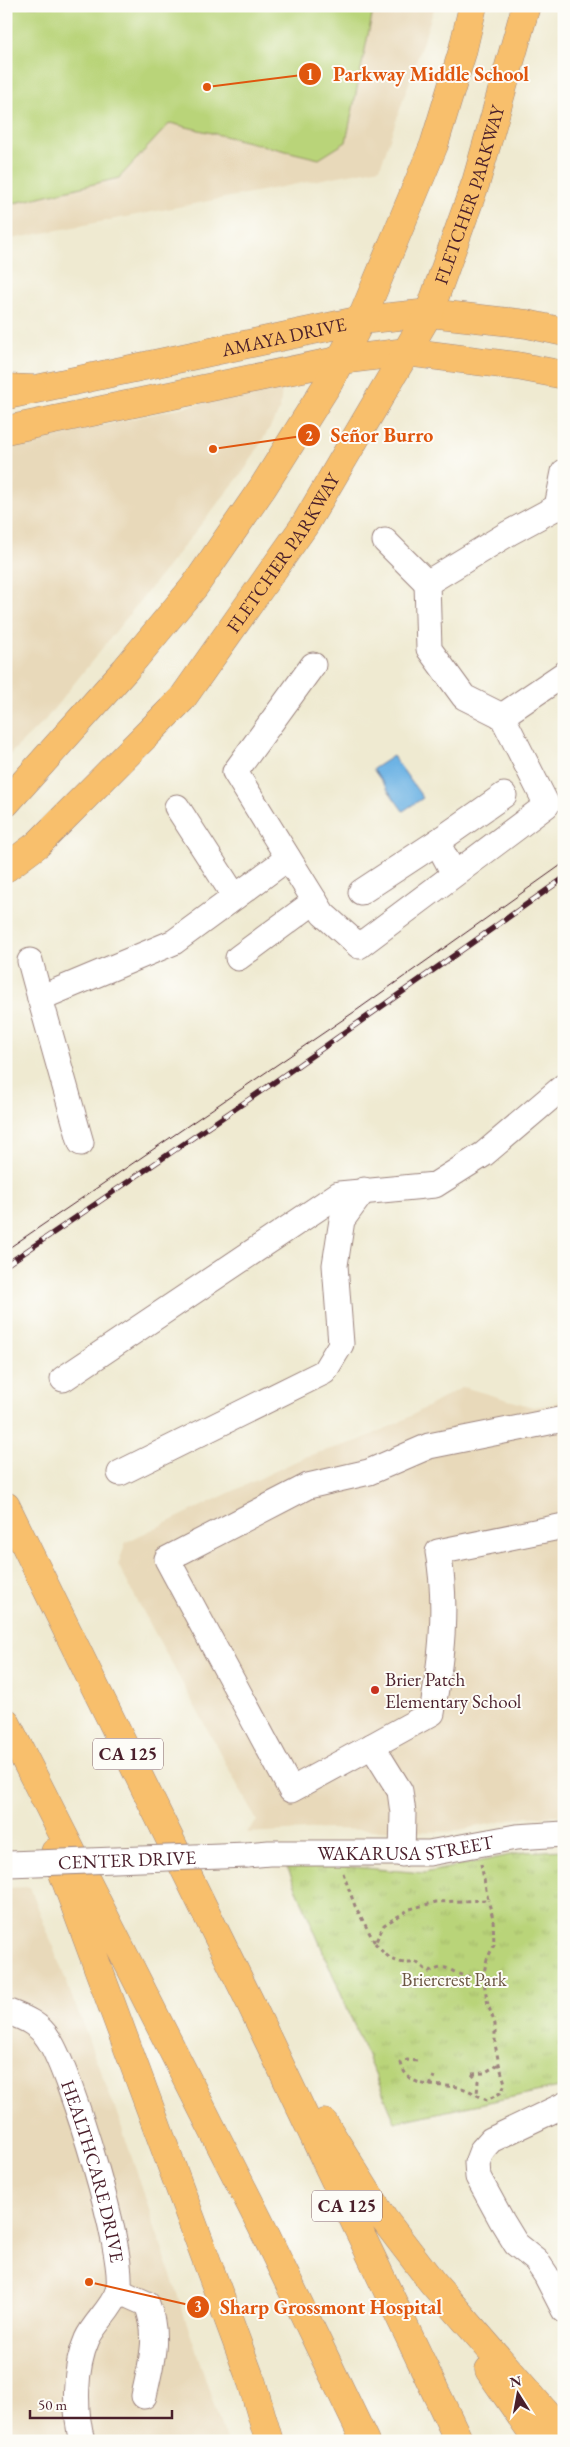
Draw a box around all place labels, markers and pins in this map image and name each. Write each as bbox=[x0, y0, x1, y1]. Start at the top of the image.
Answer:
callout: Parkway Middle School bbox=[298, 57, 539, 92]
callout: Señor Burro bbox=[296, 418, 444, 453]
place label: Brier Patch Elementary School bbox=[385, 1667, 522, 1714]
marker: Brier Patch Elementary School bbox=[369, 1684, 381, 1696]
callout: Sharp Grossmont Hospital bbox=[185, 2290, 453, 2325]

